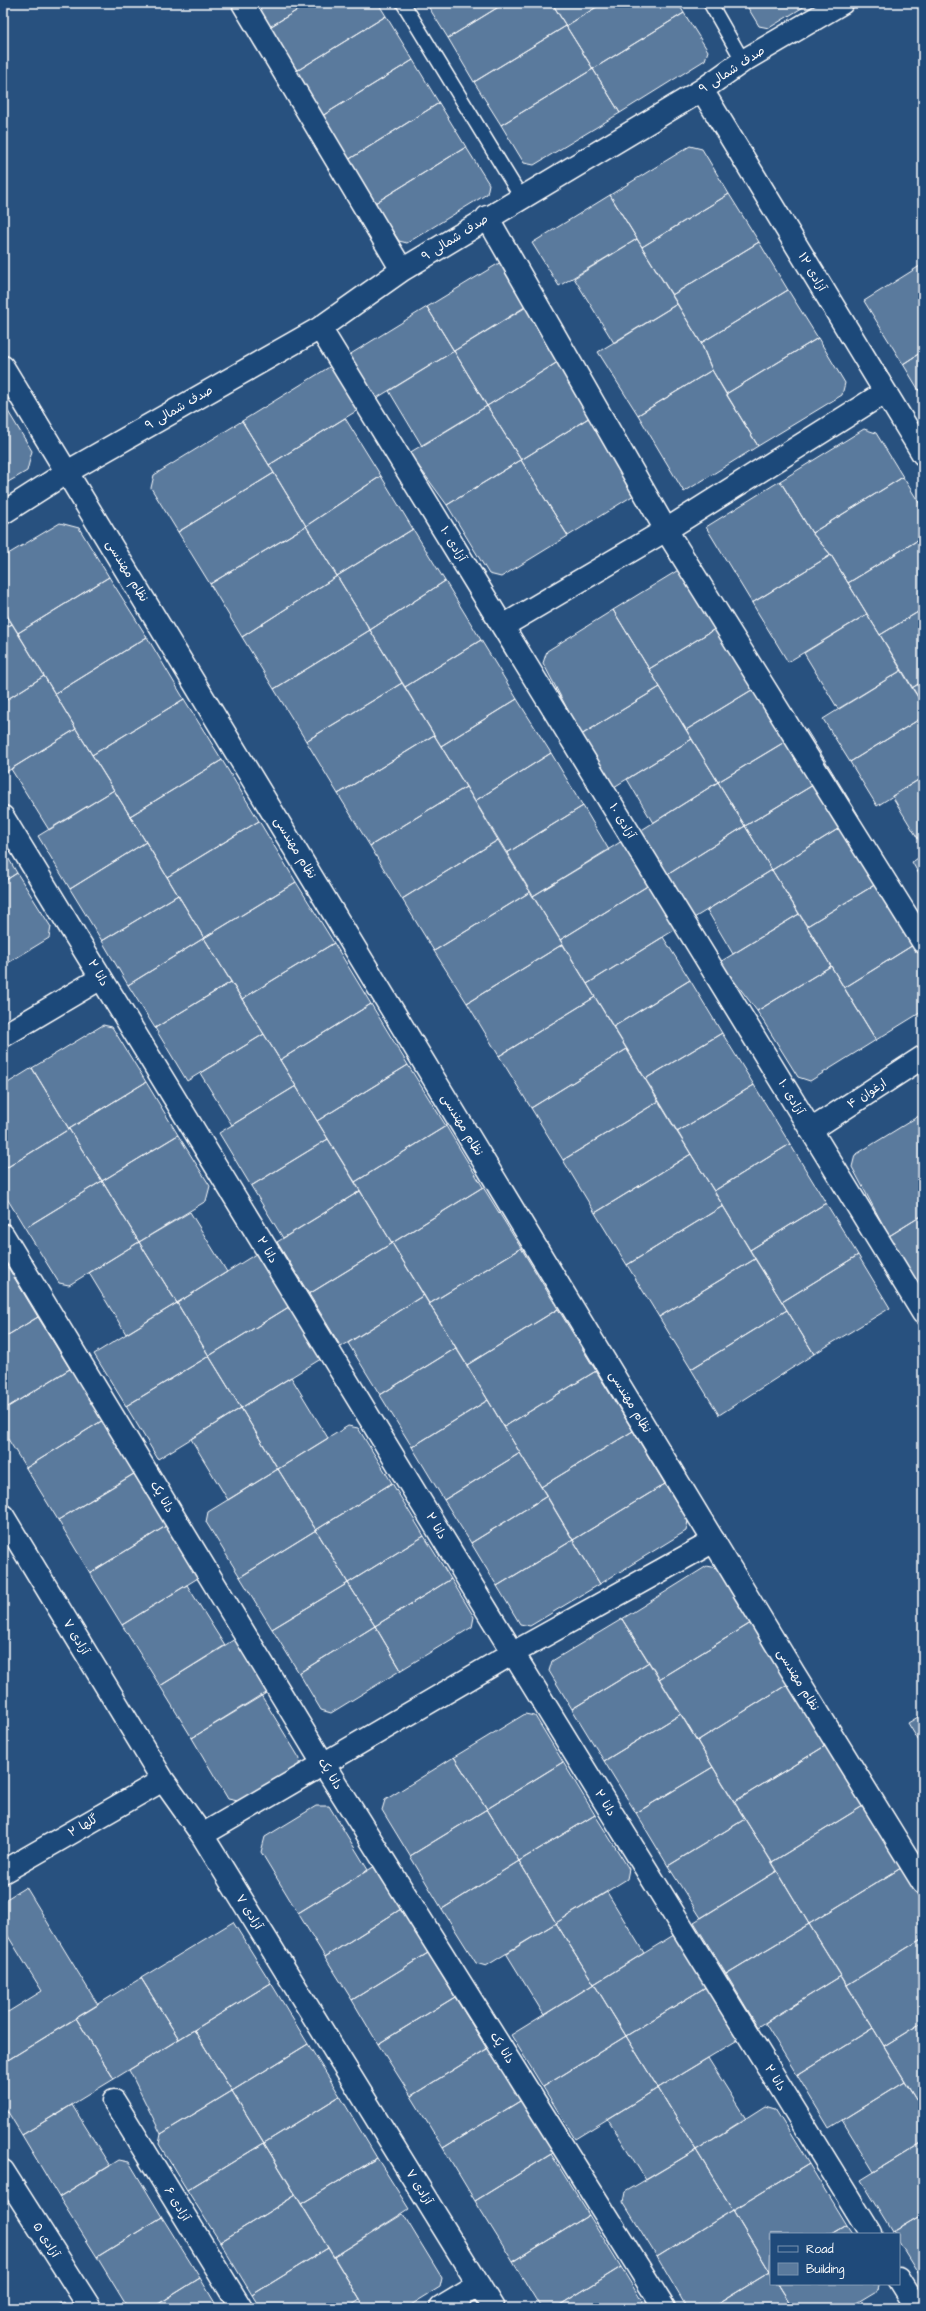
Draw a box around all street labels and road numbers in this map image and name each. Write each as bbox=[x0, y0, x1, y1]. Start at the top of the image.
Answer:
street label: صدف شمالی ۹ bbox=[696, 42, 768, 98]
street label: صدف شمالی ۹ bbox=[418, 211, 492, 265]
street label: آزادی ۱۲ bbox=[794, 249, 831, 296]
street label: صدف شمالی ۹ bbox=[142, 382, 216, 434]
street label: آزادی ۱۰ bbox=[436, 523, 471, 566]
street label: نظام مهندسی bbox=[102, 537, 152, 605]
street label: آزادی ۱۰ bbox=[605, 800, 640, 843]
street label: نظام مهندسی bbox=[270, 814, 320, 882]
street label: دانا ۲ bbox=[83, 956, 113, 990]
street label: ارغوان ۴ bbox=[844, 1075, 890, 1113]
street label: آزادی ۱۰ bbox=[774, 1076, 809, 1119]
street label: نظام مهندسی bbox=[437, 1091, 487, 1159]
street label: دانا ۲ bbox=[252, 1233, 282, 1267]
street label: نظام مهندسی bbox=[605, 1368, 655, 1436]
street label: دانا یک bbox=[146, 1478, 178, 1516]
street label: دانا ۲ bbox=[421, 1509, 451, 1543]
street label: آزادی ۷ bbox=[59, 1616, 94, 1659]
street label: نظام مهندسی bbox=[773, 1646, 823, 1714]
street label: دانا یک bbox=[314, 1755, 346, 1793]
street label: دانا ۲ bbox=[590, 1786, 620, 1820]
street label: گلها ۲ bbox=[65, 1811, 101, 1841]
street label: آزادی ۷ bbox=[232, 1891, 267, 1934]
street label: دانا یک bbox=[486, 2029, 518, 2067]
street label: دانا ۲ bbox=[760, 2061, 790, 2095]
street label: آزادی ۷ bbox=[402, 2166, 437, 2209]
street label: آزادی ۶ bbox=[160, 2184, 194, 2225]
street label: آزادی ۵ bbox=[29, 2219, 64, 2262]

